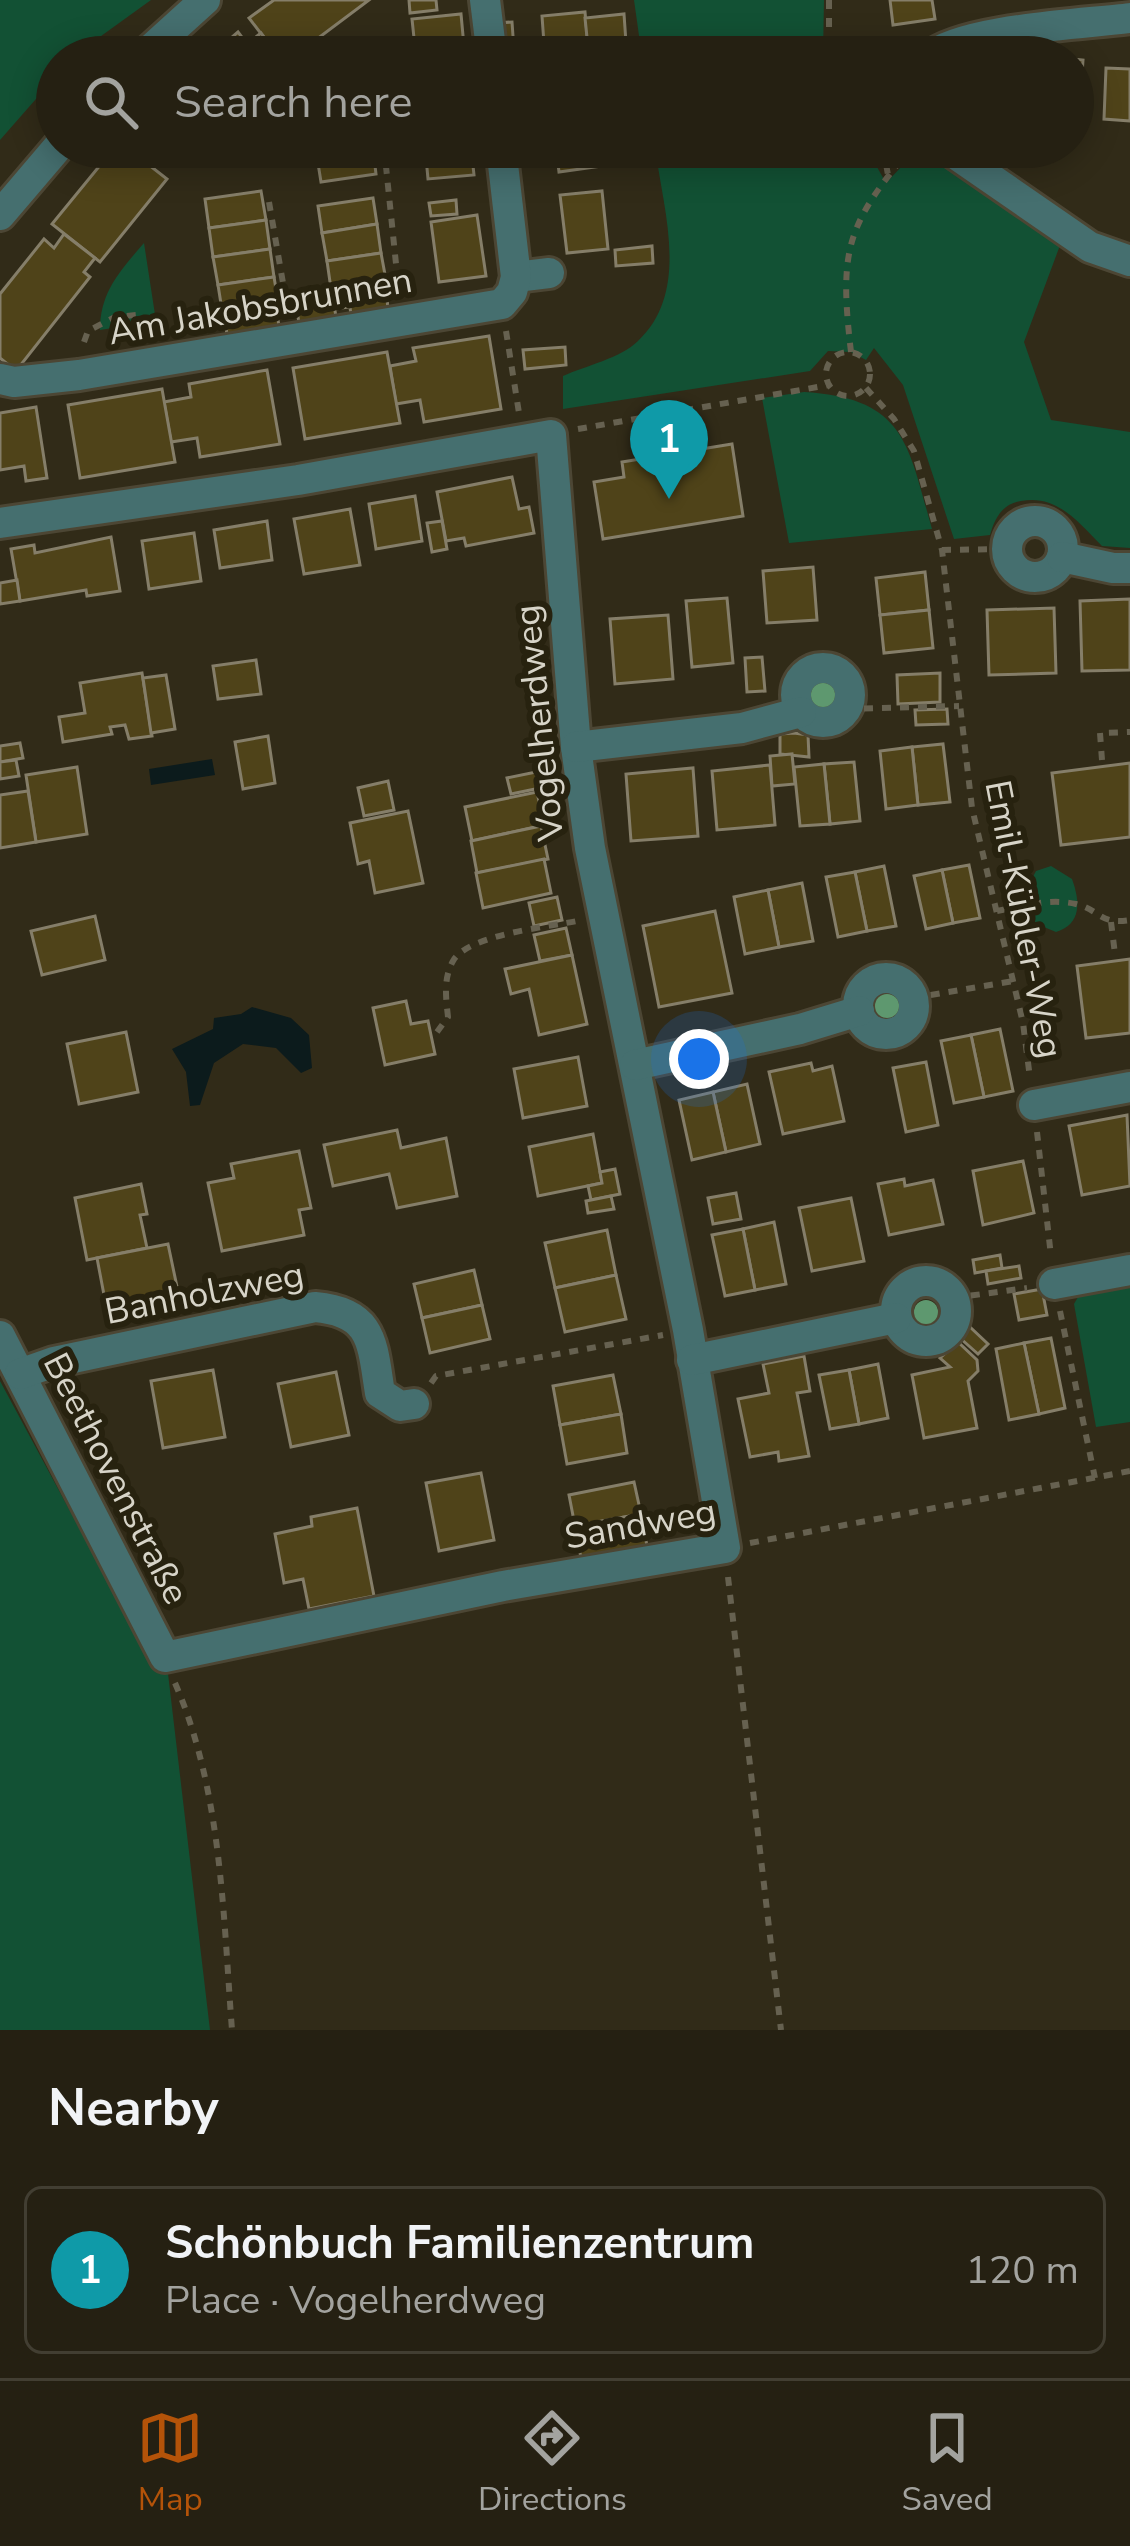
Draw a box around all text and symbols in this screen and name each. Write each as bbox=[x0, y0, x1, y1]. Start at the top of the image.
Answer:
search box bbox=[36, 36, 1094, 168]
icon: search bbox=[78, 69, 144, 135]
text: Search here bbox=[174, 72, 413, 133]
street label: Am Jakobsbrunnen bbox=[105, 256, 416, 357]
pin: 1 bbox=[630, 400, 708, 499]
street label: Vogelherdweg bbox=[503, 602, 576, 844]
street label: Emil-Kübler-Weg bbox=[973, 776, 1074, 1062]
your location bbox=[669, 1029, 729, 1089]
street label: Banholzweg bbox=[101, 1250, 308, 1337]
street label: Beethovenstraße bbox=[31, 1345, 200, 1613]
street label: Sandweg bbox=[561, 1487, 720, 1562]
text: Nearby bbox=[48, 2073, 219, 2143]
text: Schönbuch Familienzentrum bbox=[165, 2213, 755, 2274]
text: 1 bbox=[78, 2244, 102, 2297]
text: 120 m bbox=[965, 2244, 1079, 2297]
text: Place · Vogelherdweg bbox=[165, 2274, 546, 2327]
tab: Map bbox=[137, 2405, 203, 2522]
tab: Directions bbox=[478, 2405, 627, 2522]
tab: Saved bbox=[901, 2405, 993, 2522]

